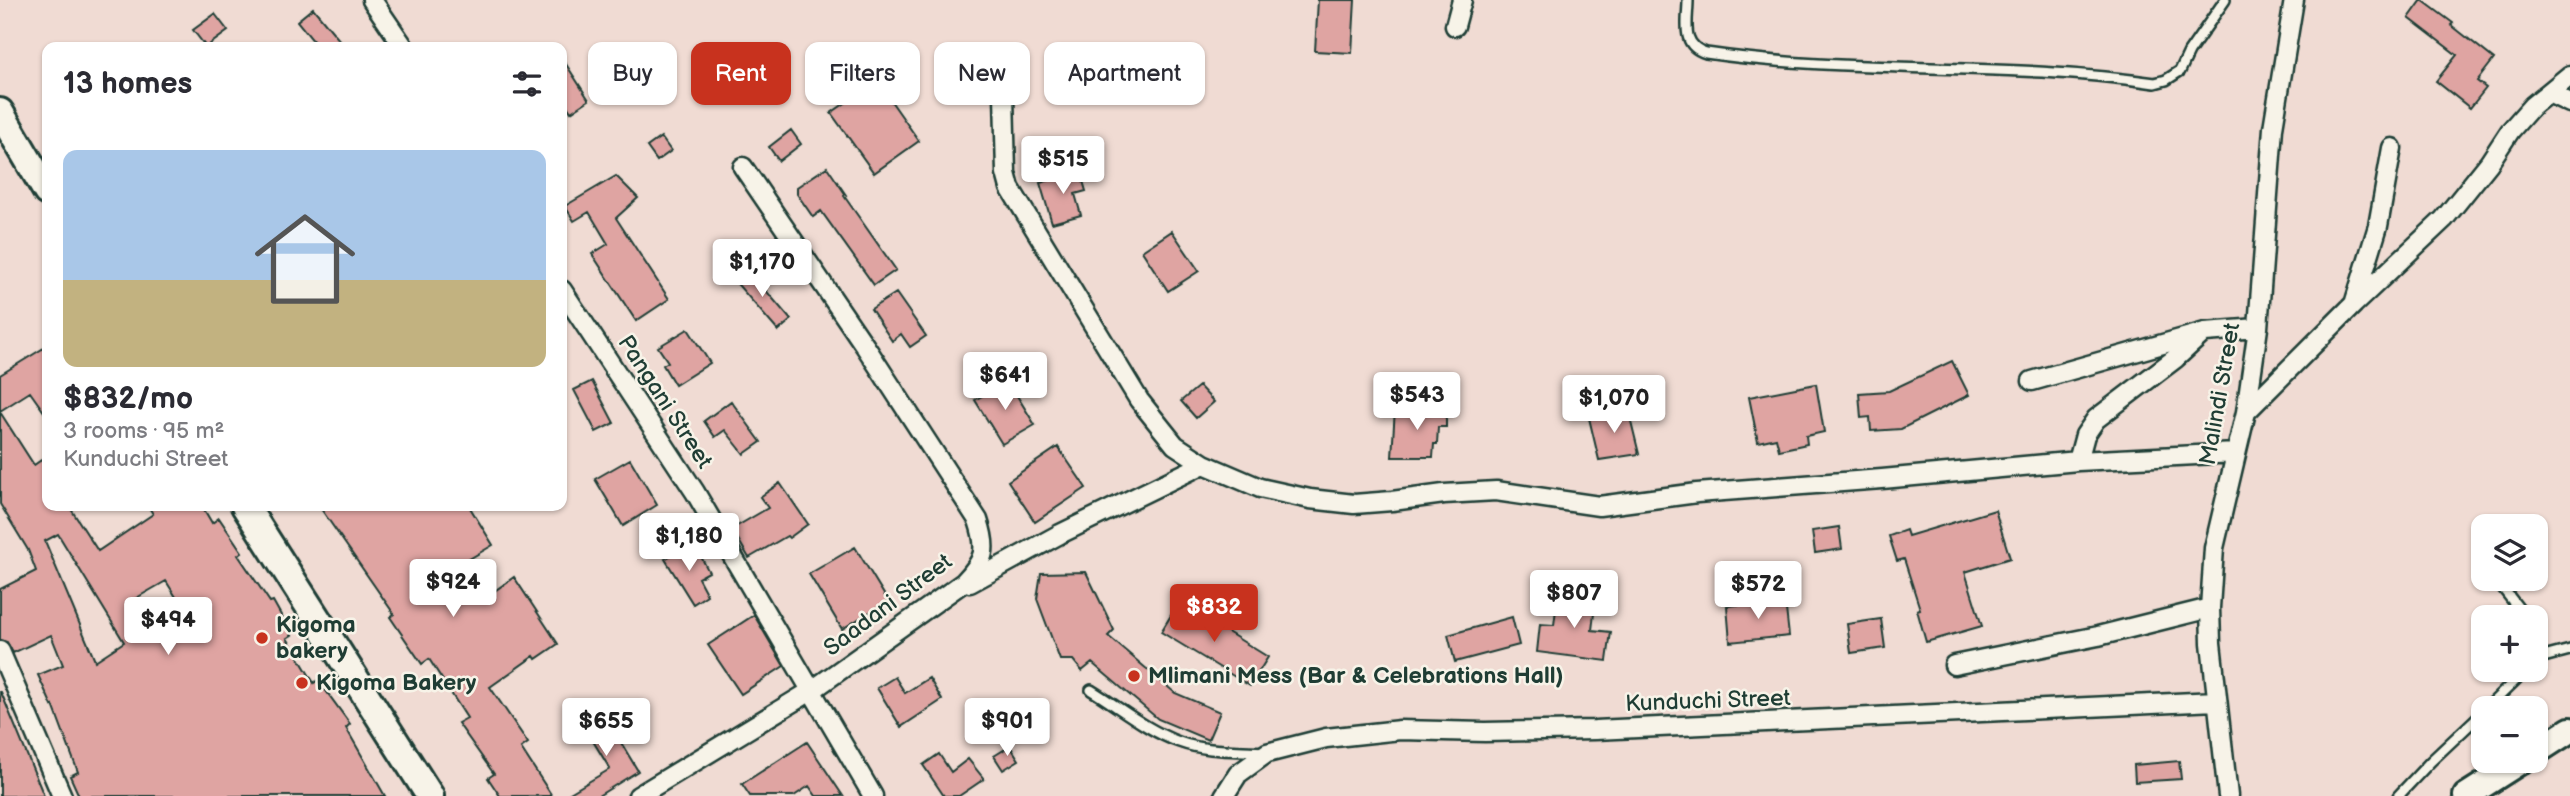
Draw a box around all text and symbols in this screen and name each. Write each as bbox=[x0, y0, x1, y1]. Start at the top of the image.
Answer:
chip: Buy bbox=[588, 42, 677, 105]
chip: Rent bbox=[691, 42, 791, 105]
chip: Filters bbox=[805, 42, 920, 105]
chip: New bbox=[934, 42, 1030, 105]
chip: Apartment bbox=[1044, 42, 1205, 105]
icon: filters bbox=[508, 65, 546, 103]
text: 13 homes bbox=[63, 66, 192, 102]
pin: $515 bbox=[1022, 136, 1104, 196]
text: $515 bbox=[1037, 145, 1089, 173]
icon: home bbox=[242, 196, 368, 322]
pin: $1,170 bbox=[705, 240, 819, 299]
text: $1,170 bbox=[729, 248, 795, 276]
street label: Malindi Street bbox=[2194, 321, 2246, 467]
street label: Pangani Street bbox=[612, 330, 718, 474]
pin: $641 bbox=[964, 352, 1046, 412]
text: $641 bbox=[979, 361, 1031, 389]
pin: $543 bbox=[1376, 372, 1458, 432]
pin: $1,070 bbox=[1557, 376, 1671, 435]
text: $832/mo bbox=[63, 381, 193, 417]
text: $543 bbox=[1389, 381, 1445, 409]
text: $1,070 bbox=[1578, 384, 1650, 412]
text: 3 rooms · 95 m² bbox=[63, 417, 224, 445]
text: Kunduchi Street bbox=[63, 445, 228, 473]
pin: $1,180 bbox=[632, 514, 746, 573]
map controls bbox=[2471, 514, 2548, 773]
button: layers bbox=[2471, 514, 2548, 591]
text: $1,180 bbox=[655, 522, 723, 550]
street label: Saadani Street bbox=[818, 548, 958, 662]
pin: $924 bbox=[412, 560, 494, 619]
pin: $572 bbox=[1717, 562, 1799, 621]
text: $924 bbox=[425, 568, 481, 596]
pin: $807 bbox=[1533, 570, 1615, 630]
text: $572 bbox=[1731, 570, 1785, 598]
text: $807 bbox=[1546, 579, 1602, 607]
pin: $832 bbox=[1173, 584, 1255, 644]
text: $832 bbox=[1186, 593, 1242, 621]
pin: $494 bbox=[127, 598, 209, 657]
button: + bbox=[2471, 605, 2548, 682]
text: $494 bbox=[140, 606, 196, 634]
place label: Kigoma bakery bbox=[276, 611, 356, 665]
marker: Kigoma bakery bbox=[254, 630, 270, 646]
place label: Mlimani Mess (Bar & Celebrations Hall) bbox=[1148, 662, 1564, 690]
marker: Mlimani Mess (Bar & Celebrations Hall) bbox=[1126, 668, 1142, 684]
place label: Kigoma Bakery bbox=[316, 669, 477, 697]
marker: Kigoma Bakery bbox=[294, 675, 310, 691]
street label: Kunduchi Street bbox=[1625, 684, 1791, 718]
button: − bbox=[2471, 696, 2548, 773]
pin: $655 bbox=[565, 698, 647, 758]
pin: $901 bbox=[966, 698, 1048, 758]
text: $655 bbox=[578, 707, 634, 735]
text: $901 bbox=[981, 707, 1033, 735]

